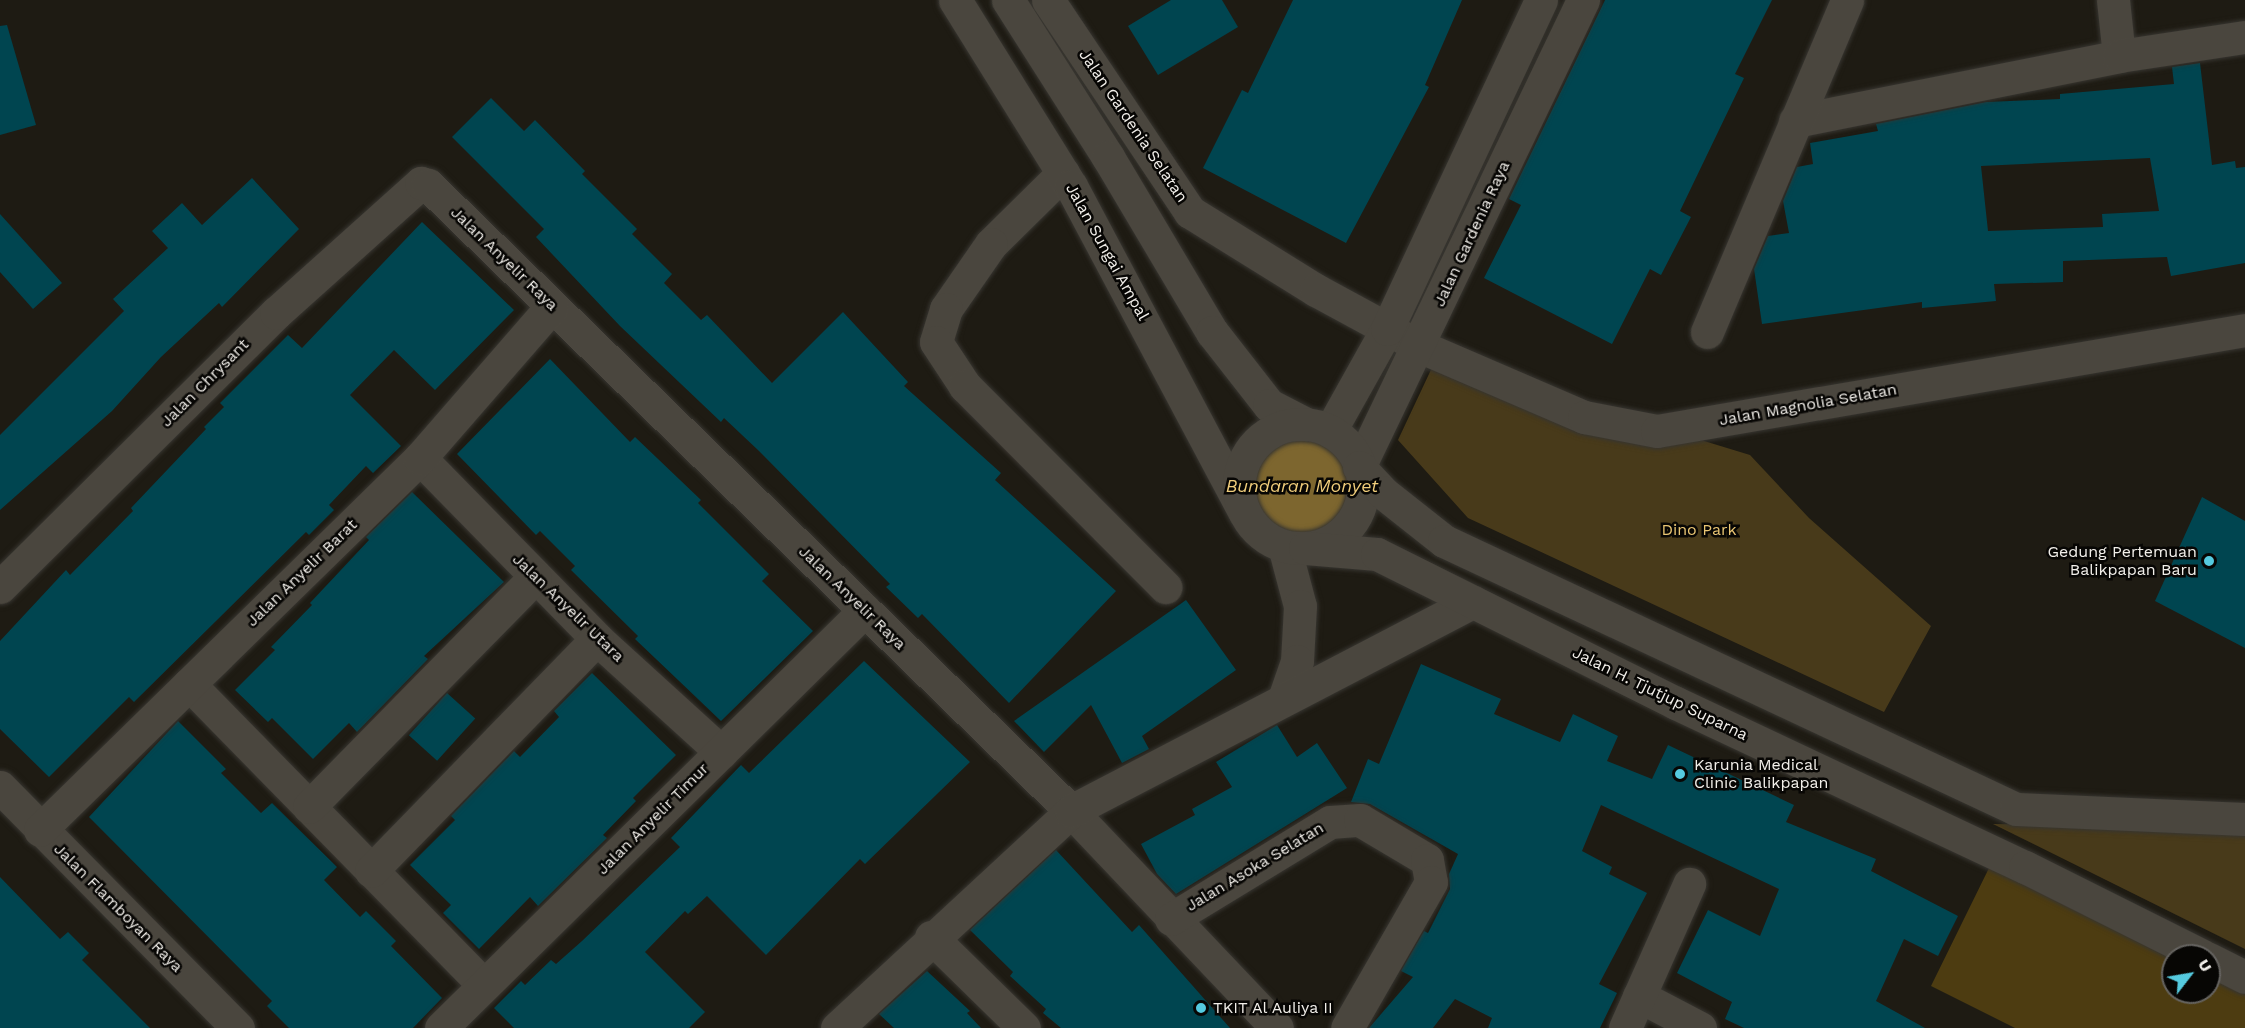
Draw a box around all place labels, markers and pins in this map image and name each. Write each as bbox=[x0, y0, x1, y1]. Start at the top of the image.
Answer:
place label: Gedung Pertemuan Balikpapan Baru bbox=[2047, 542, 2197, 580]
marker: Gedung Pertemuan Balikpapan Baru bbox=[2202, 554, 2216, 568]
place label: Karunia Medical Clinic Balikpapan bbox=[1694, 755, 1829, 793]
marker: Karunia Medical Clinic Balikpapan bbox=[1671, 765, 1689, 783]
place label: TKIT Al Auliya II bbox=[1213, 998, 1335, 1018]
marker: TKIT Al Auliya II bbox=[1194, 1001, 1208, 1015]

